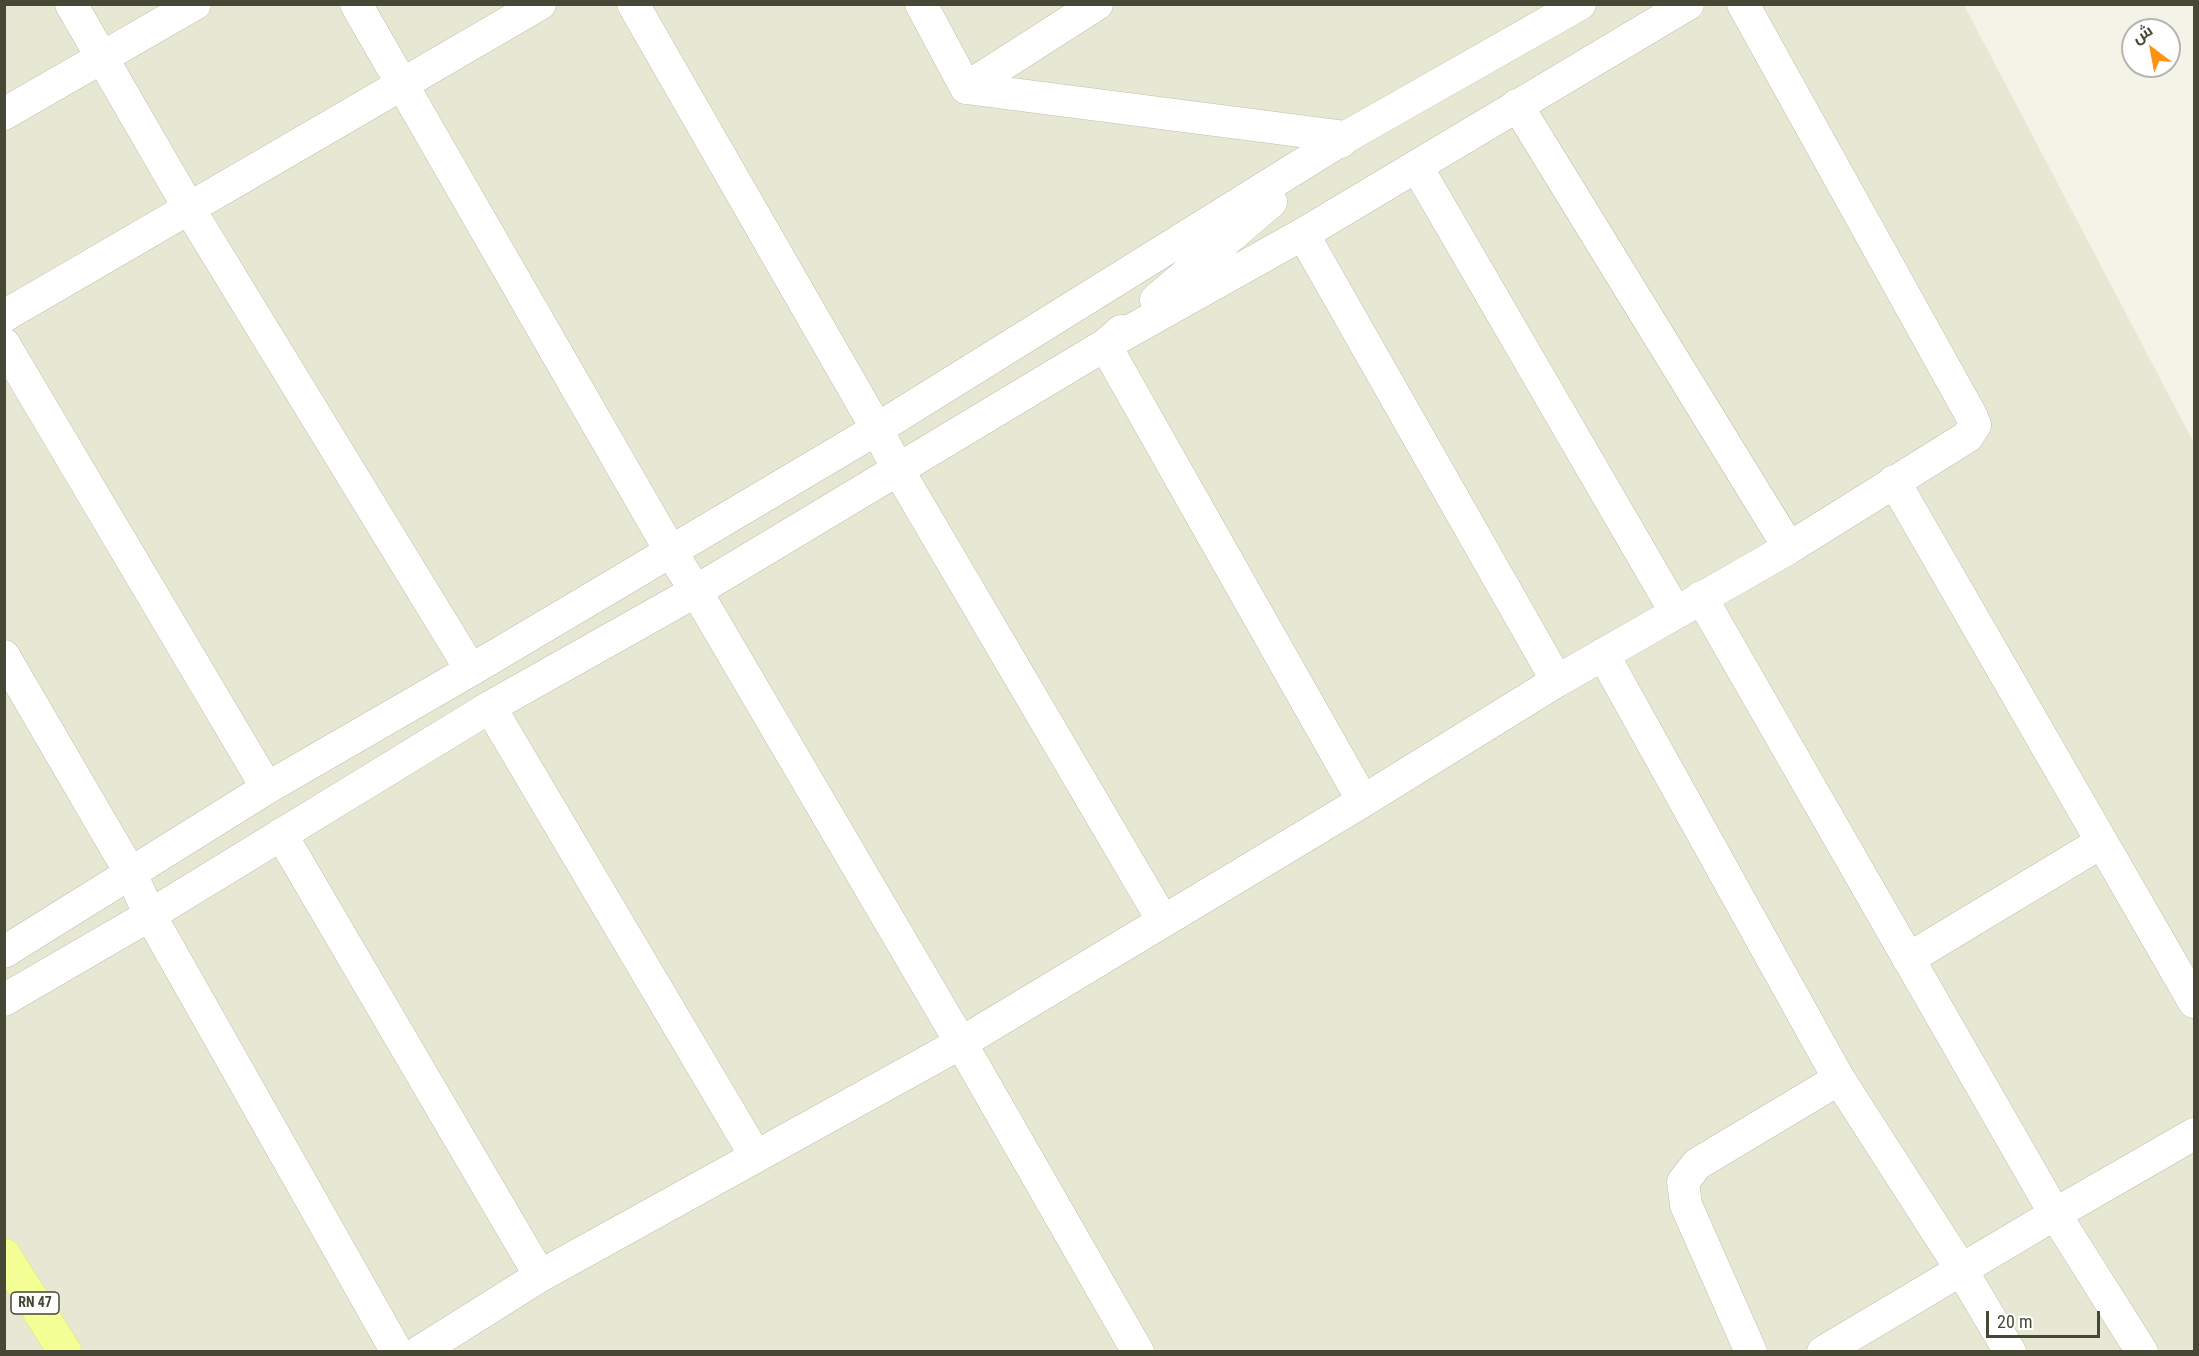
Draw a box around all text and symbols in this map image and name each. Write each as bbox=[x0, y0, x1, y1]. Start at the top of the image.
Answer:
north arrow bbox=[2121, 18, 2181, 78]
text: ش bbox=[2129, 21, 2156, 48]
road number: RN 47 bbox=[11, 1292, 59, 1314]
scale bar bbox=[1989, 1299, 2103, 1337]
text: 20 m bbox=[1997, 1311, 2032, 1332]

